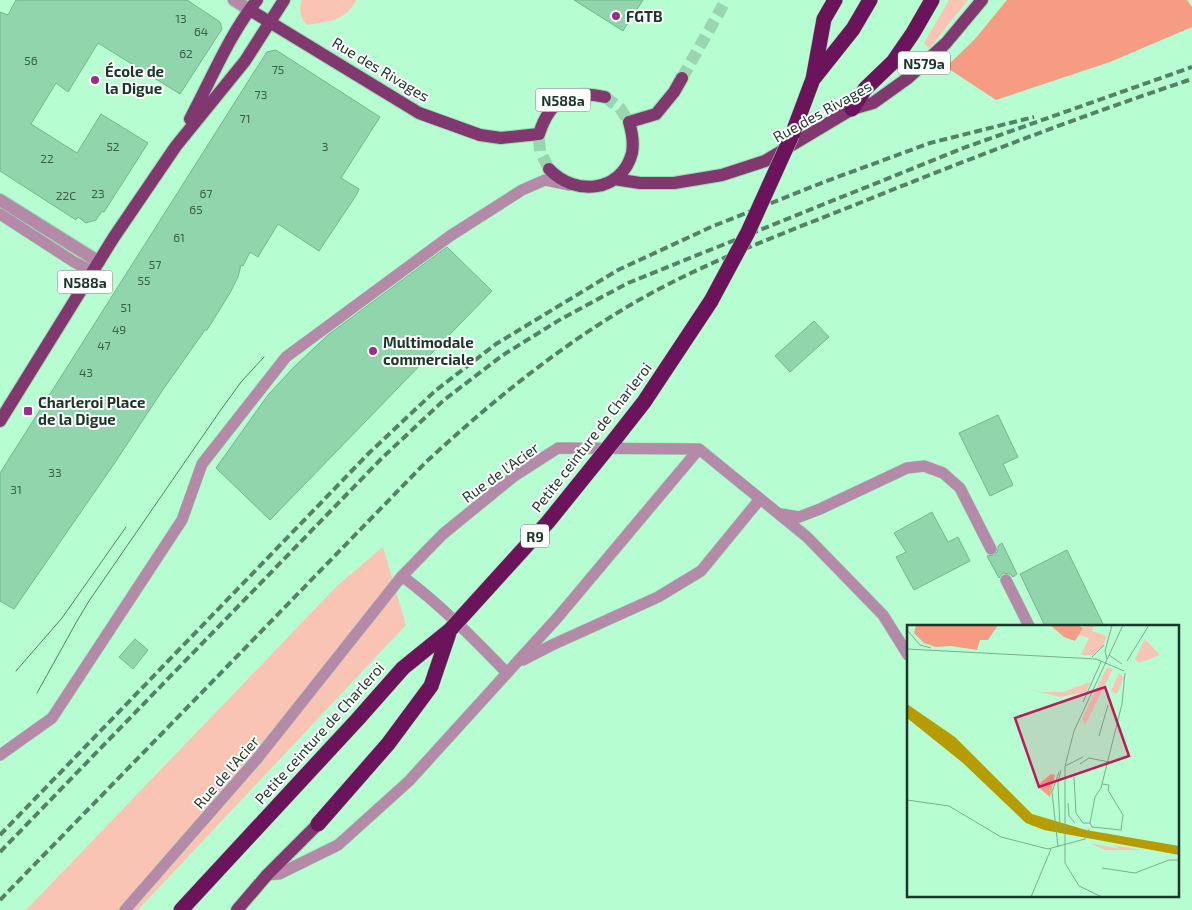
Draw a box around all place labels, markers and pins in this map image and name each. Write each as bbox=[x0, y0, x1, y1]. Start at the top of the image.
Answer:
place label: FGTB bbox=[626, 7, 663, 25]
marker: FGTB bbox=[610, 10, 622, 22]
place label: École de la Digue bbox=[105, 61, 164, 97]
marker: École de la Digue bbox=[89, 74, 101, 86]
place label: Multimodale commerciale bbox=[383, 333, 474, 368]
marker: Multimodale commerciale bbox=[367, 345, 379, 357]
place label: Charleroi Place de la Digue bbox=[38, 393, 145, 428]
marker: Charleroi Place de la Digue bbox=[22, 405, 34, 417]

